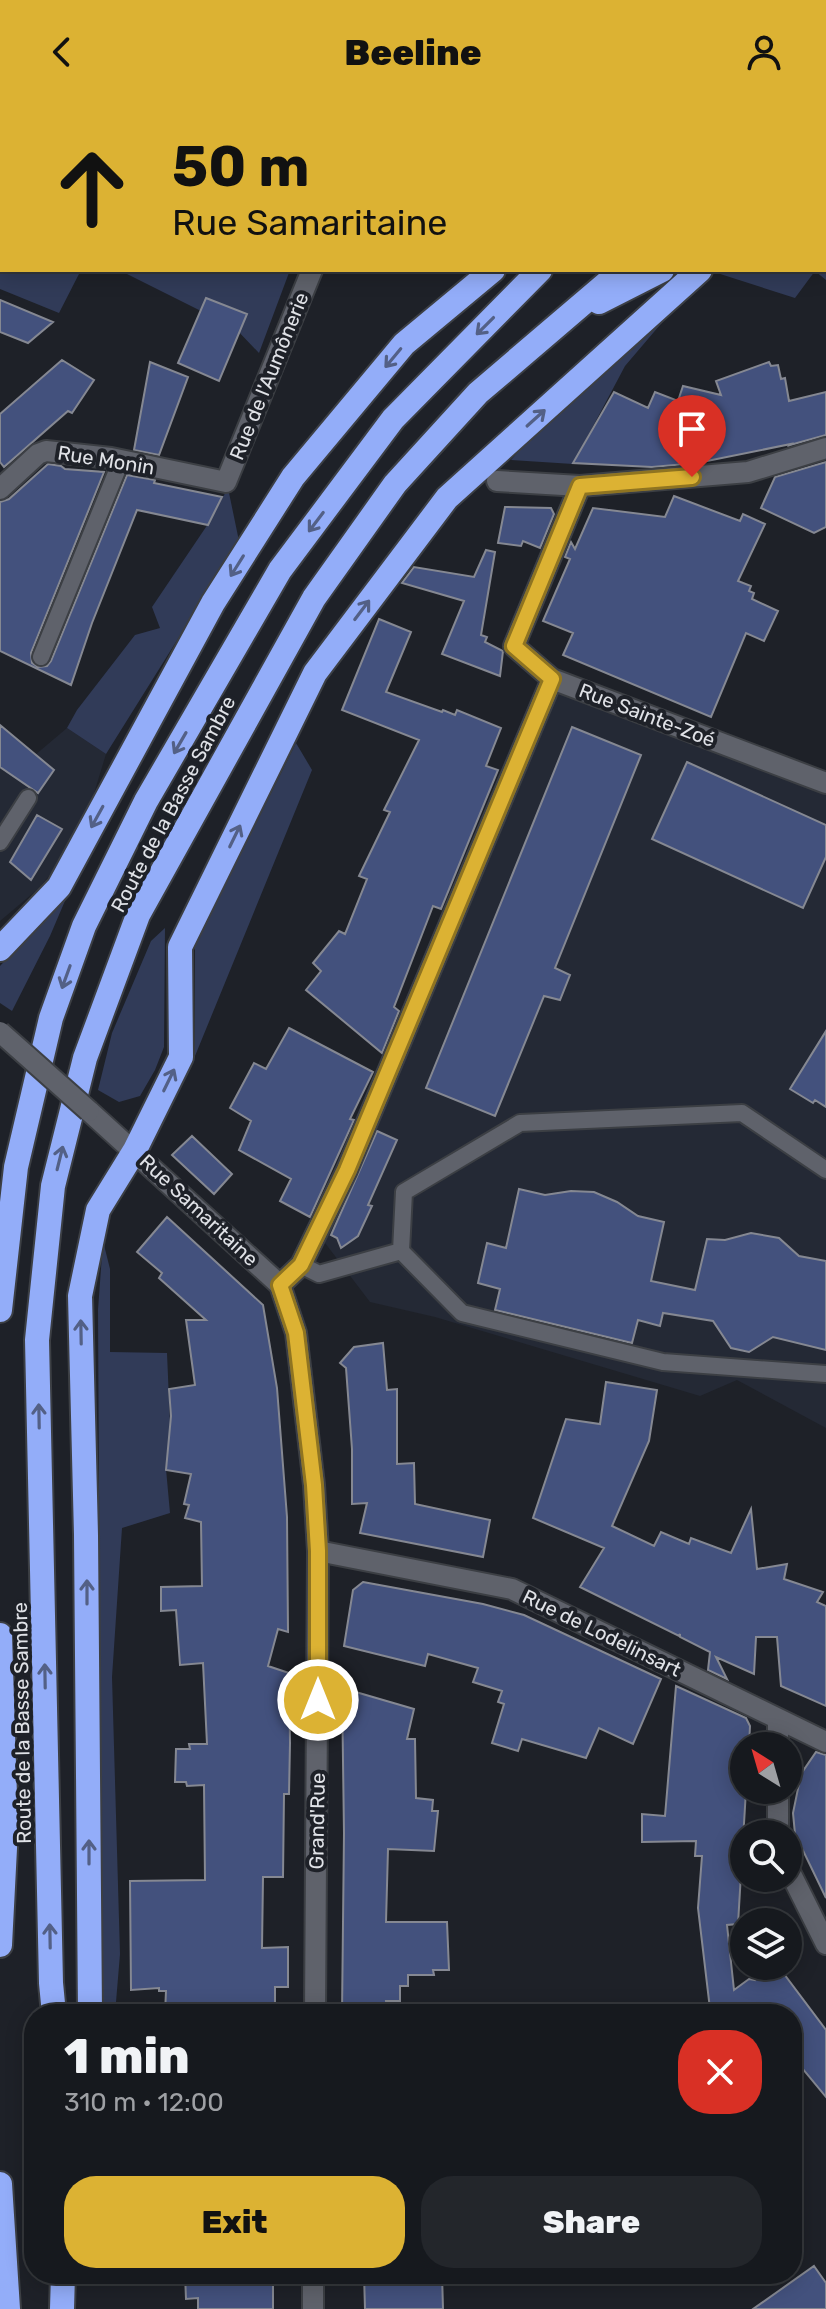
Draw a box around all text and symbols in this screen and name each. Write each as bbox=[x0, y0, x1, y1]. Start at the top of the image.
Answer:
icon: back bbox=[40, 30, 84, 74]
icon: person bbox=[742, 30, 786, 74]
text: Beeline bbox=[344, 31, 482, 74]
text: 50 m bbox=[172, 134, 309, 200]
icon: ahead bbox=[40, 136, 144, 240]
text: Rue Samaritaine bbox=[172, 201, 447, 244]
street label: Rue de l'Aumônerie bbox=[224, 289, 314, 463]
one-way arrow bbox=[476, 316, 495, 335]
one-way arrow bbox=[384, 347, 402, 368]
pin bbox=[658, 395, 726, 477]
icon: arrive bbox=[670, 407, 714, 451]
one-way arrow bbox=[525, 409, 545, 427]
street label: Rue Monin bbox=[56, 441, 156, 479]
one-way arrow bbox=[307, 511, 324, 532]
one-way arrow bbox=[228, 554, 245, 576]
one-way arrow bbox=[354, 600, 371, 622]
street label: Rue Sainte-Zoé bbox=[576, 678, 718, 752]
street label: Route de la Basse Sambre bbox=[106, 692, 240, 916]
one-way arrow bbox=[172, 731, 188, 754]
one-way arrow bbox=[88, 805, 104, 828]
one-way arrow bbox=[227, 824, 243, 848]
one-way arrow bbox=[58, 964, 72, 988]
one-way arrow bbox=[162, 1069, 178, 1093]
one-way arrow bbox=[54, 1146, 69, 1171]
street label: Rue Samaritaine bbox=[135, 1149, 263, 1271]
one-way arrow bbox=[73, 1319, 89, 1346]
one-way arrow bbox=[31, 1403, 47, 1430]
one-way arrow bbox=[79, 1579, 94, 1606]
street label: Rue de Lodelinsart bbox=[519, 1584, 685, 1682]
street label: Route de la Basse Sambre bbox=[8, 1602, 36, 1844]
position arrow bbox=[276, 1658, 360, 1742]
one-way arrow bbox=[37, 1663, 52, 1690]
north arrow bbox=[730, 1732, 802, 1804]
map controls bbox=[730, 1732, 802, 1980]
street label: Grand'Rue bbox=[304, 1772, 330, 1870]
button: search bbox=[730, 1820, 802, 1892]
one-way arrow bbox=[81, 1839, 97, 1866]
button: layers bbox=[730, 1908, 802, 1980]
one-way arrow bbox=[42, 1923, 58, 1950]
text: 1 min bbox=[64, 2028, 190, 2085]
button: close bbox=[678, 2030, 762, 2114]
text: 310 m · 12:00 bbox=[64, 2087, 224, 2118]
button: Exit bbox=[64, 2176, 405, 2268]
button: Share bbox=[421, 2176, 762, 2268]

